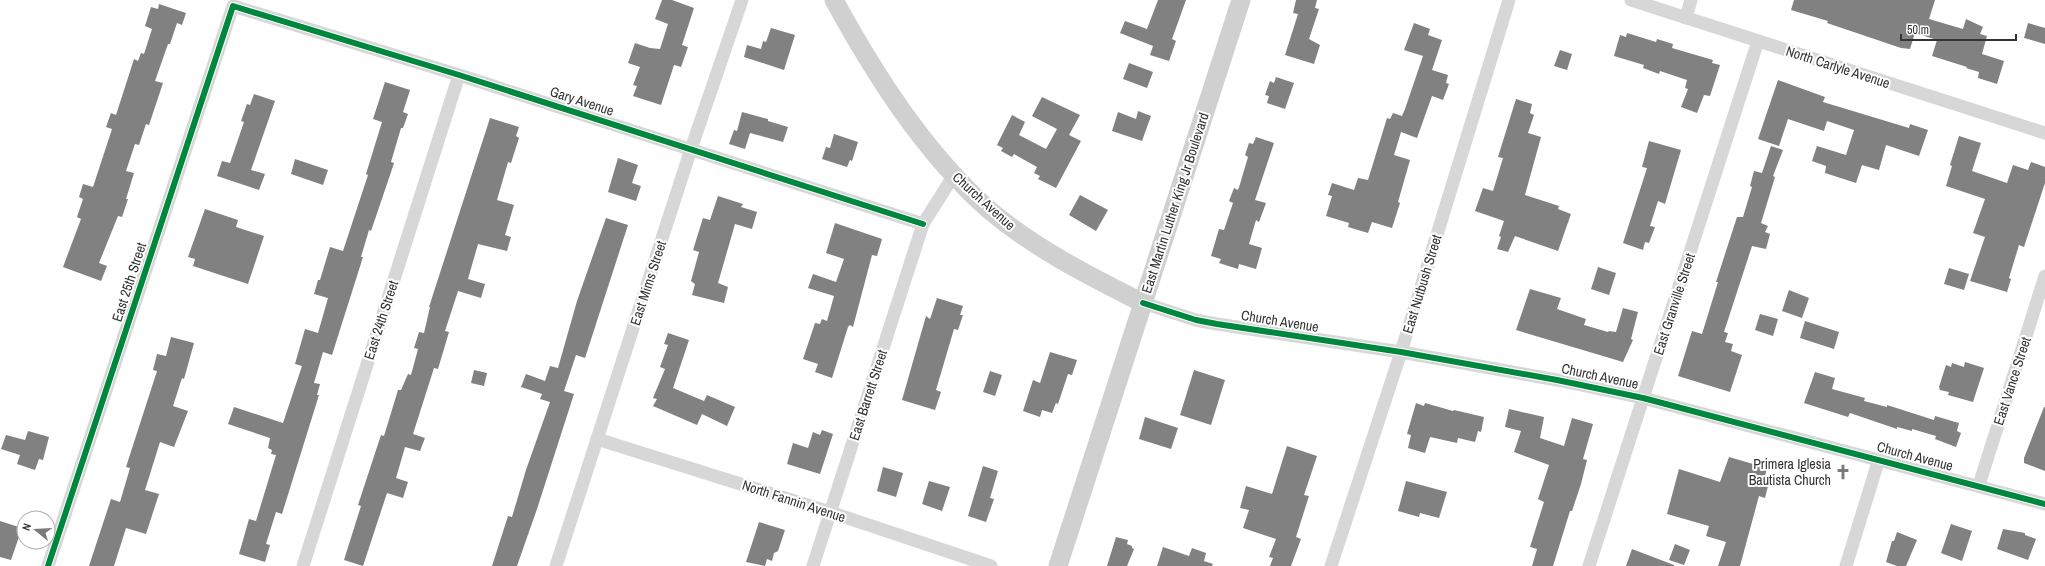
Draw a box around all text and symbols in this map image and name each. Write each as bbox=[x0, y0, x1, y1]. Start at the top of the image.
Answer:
scale bar bbox=[1901, 16, 2016, 42]
text: 50 m bbox=[1907, 22, 1929, 38]
street label: North Carlyle Avenue bbox=[1784, 42, 1892, 92]
street label: Gary Avenue bbox=[548, 82, 616, 120]
street label: East Martin Luther King Jr Boulevard bbox=[1137, 110, 1213, 296]
street label: Church Avenue bbox=[949, 168, 1019, 234]
street label: East Nutbush Street bbox=[1398, 232, 1446, 336]
street label: East Mims Street bbox=[626, 238, 670, 328]
street label: East 25th Street bbox=[108, 240, 150, 324]
street label: East Granville Street bbox=[1649, 251, 1699, 357]
street label: East 24th Street bbox=[360, 278, 402, 362]
street label: Church Avenue bbox=[1240, 306, 1320, 336]
street label: East Vance Street bbox=[1989, 335, 2035, 427]
street label: East Barrett Street bbox=[845, 347, 891, 443]
street label: Church Avenue bbox=[1560, 359, 1640, 393]
street label: Church Avenue bbox=[1875, 437, 1955, 475]
place label: Primera Iglesia Bautista Church bbox=[1749, 455, 1832, 489]
church icon: Primera Iglesia Bautista Church bbox=[1834, 463, 1852, 481]
street label: North Fannin Avenue bbox=[740, 476, 848, 526]
north arrow bbox=[16, 510, 56, 550]
text: N bbox=[19, 522, 34, 532]

